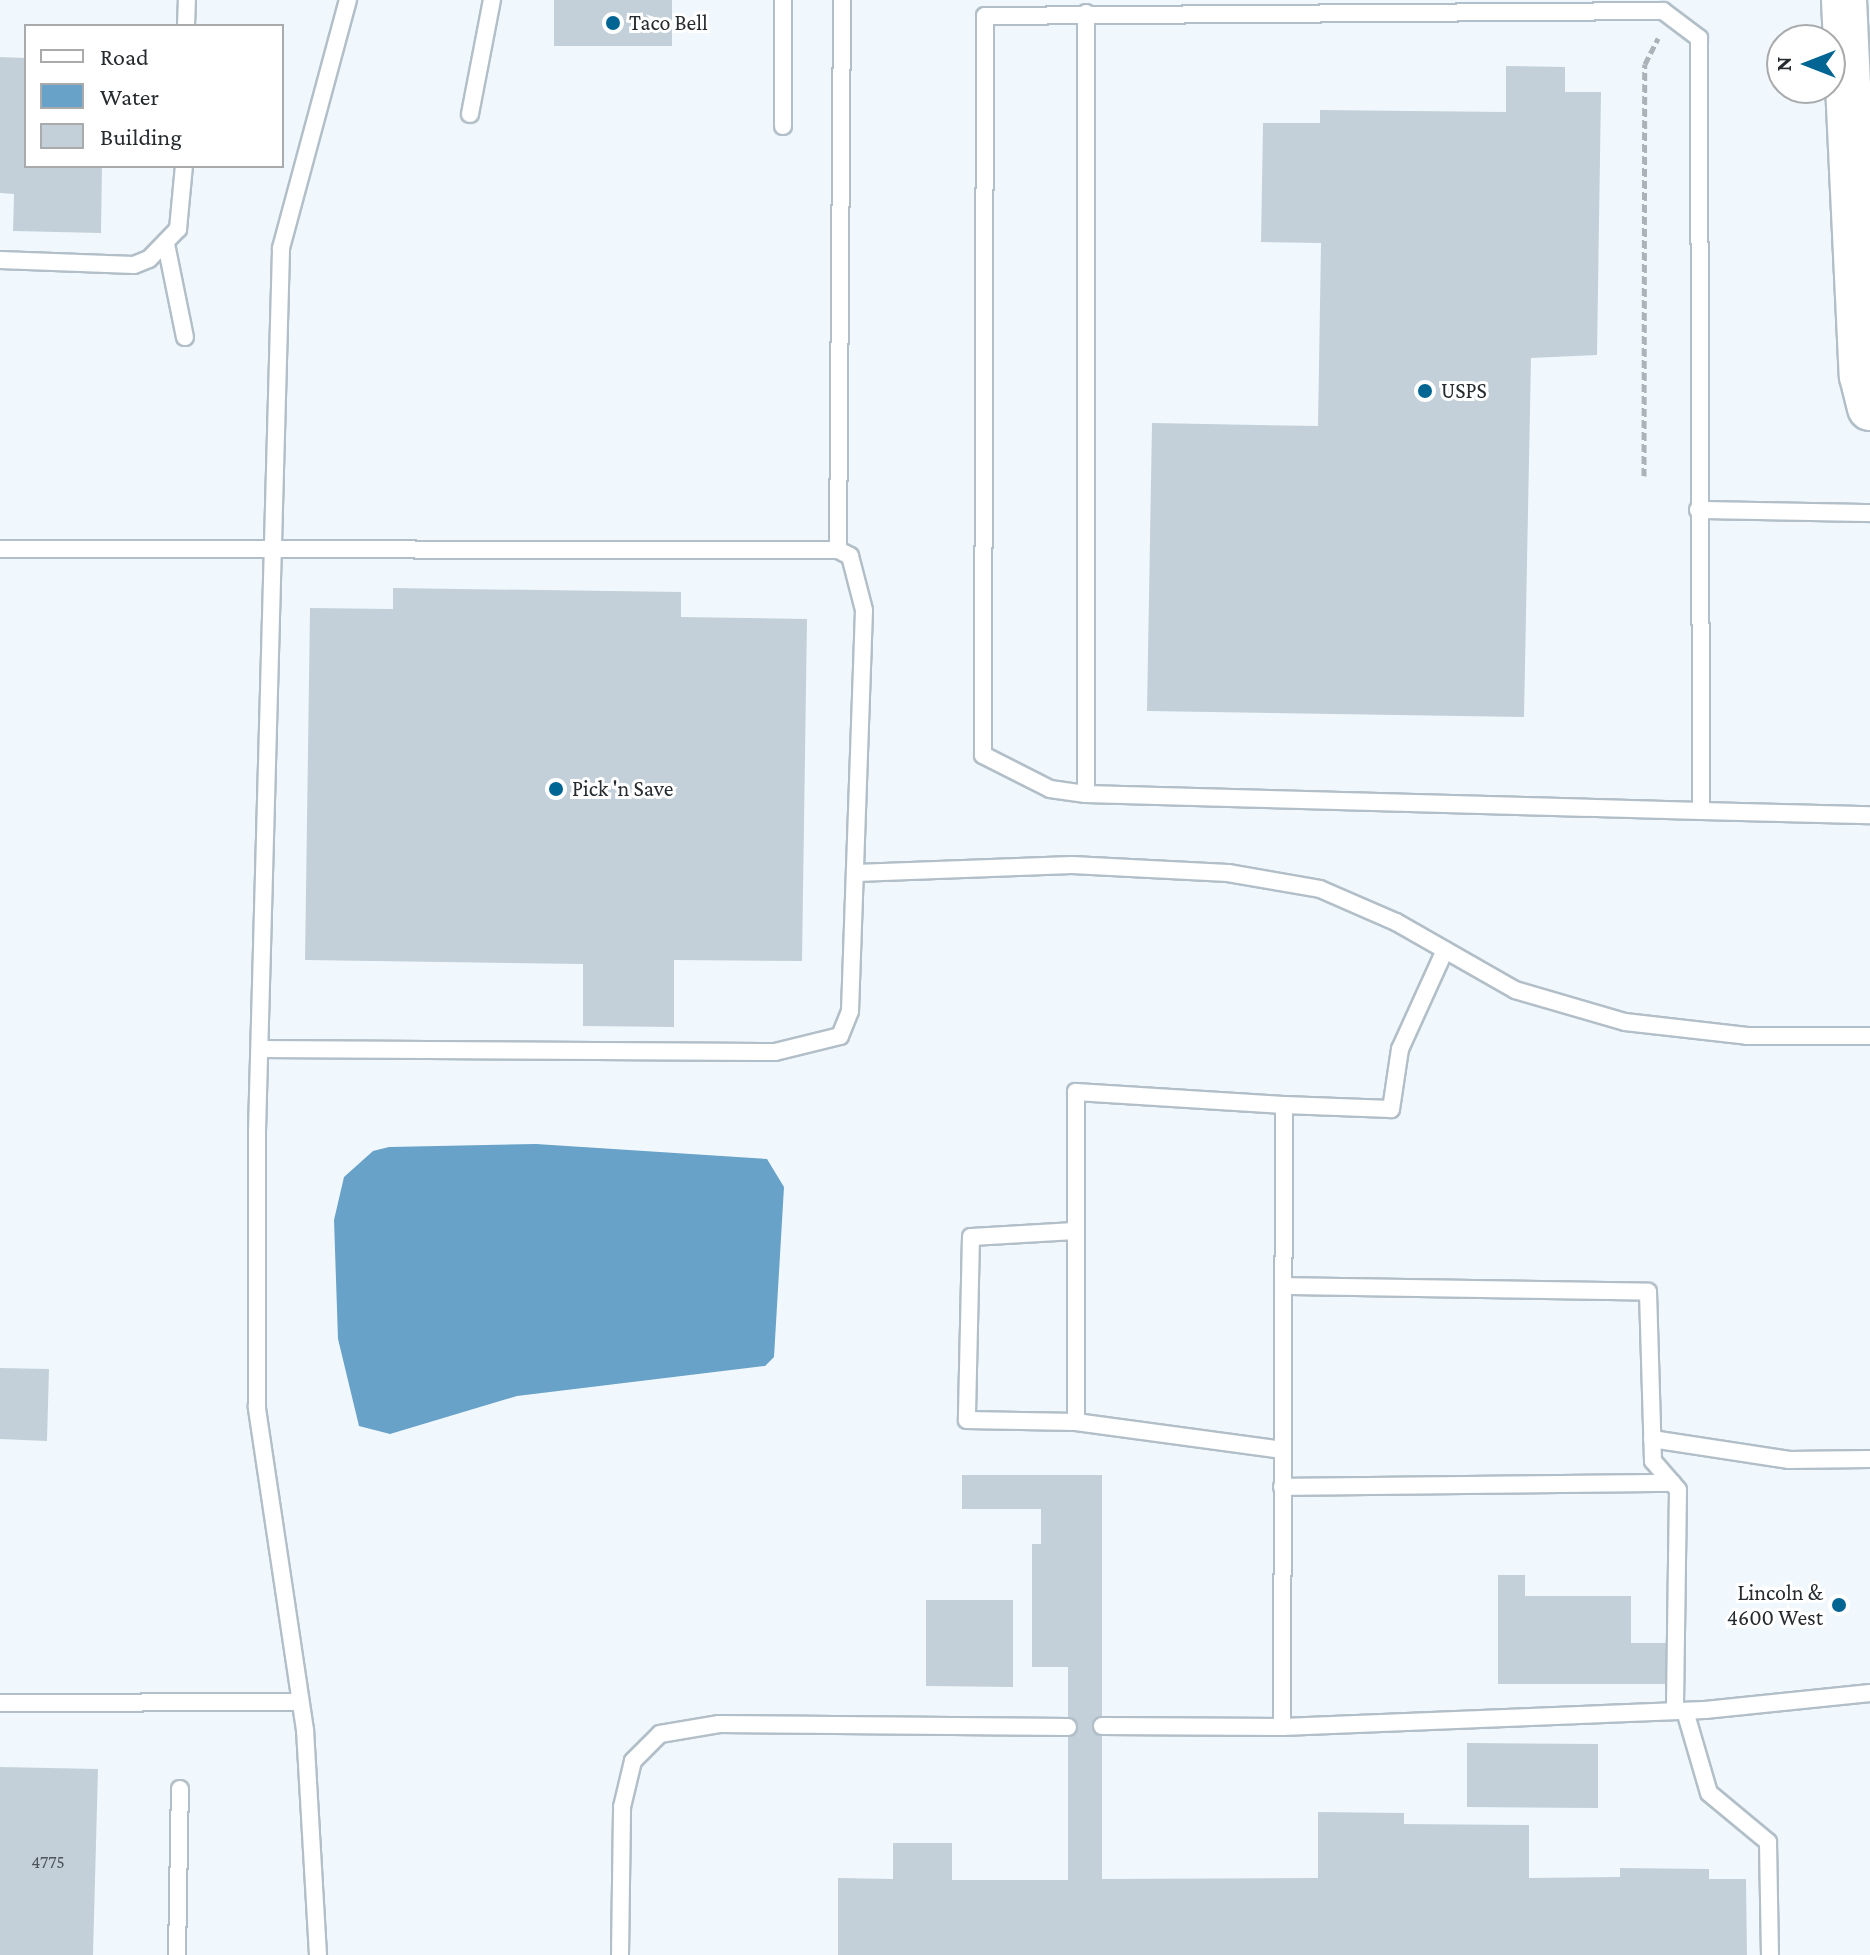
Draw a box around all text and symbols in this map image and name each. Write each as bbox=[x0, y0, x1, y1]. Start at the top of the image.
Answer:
place label: Taco Bell bbox=[629, 10, 708, 36]
marker: Taco Bell bbox=[604, 14, 622, 32]
legend bbox=[24, 24, 284, 168]
north arrow bbox=[1766, 24, 1846, 104]
text: Road bbox=[100, 43, 149, 70]
text: N bbox=[1771, 57, 1796, 72]
text: Water bbox=[100, 83, 159, 110]
text: Building bbox=[100, 123, 182, 150]
place label: USPS bbox=[1441, 378, 1487, 404]
marker: USPS bbox=[1416, 382, 1434, 400]
place label: Pick 'n Save bbox=[572, 776, 673, 802]
marker: Pick 'n Save bbox=[547, 780, 565, 798]
place label: Lincoln & 4600 West bbox=[1727, 1579, 1823, 1630]
marker: Lincoln & 4600 West bbox=[1830, 1596, 1848, 1614]
house number: 4775 bbox=[31, 1851, 65, 1873]

